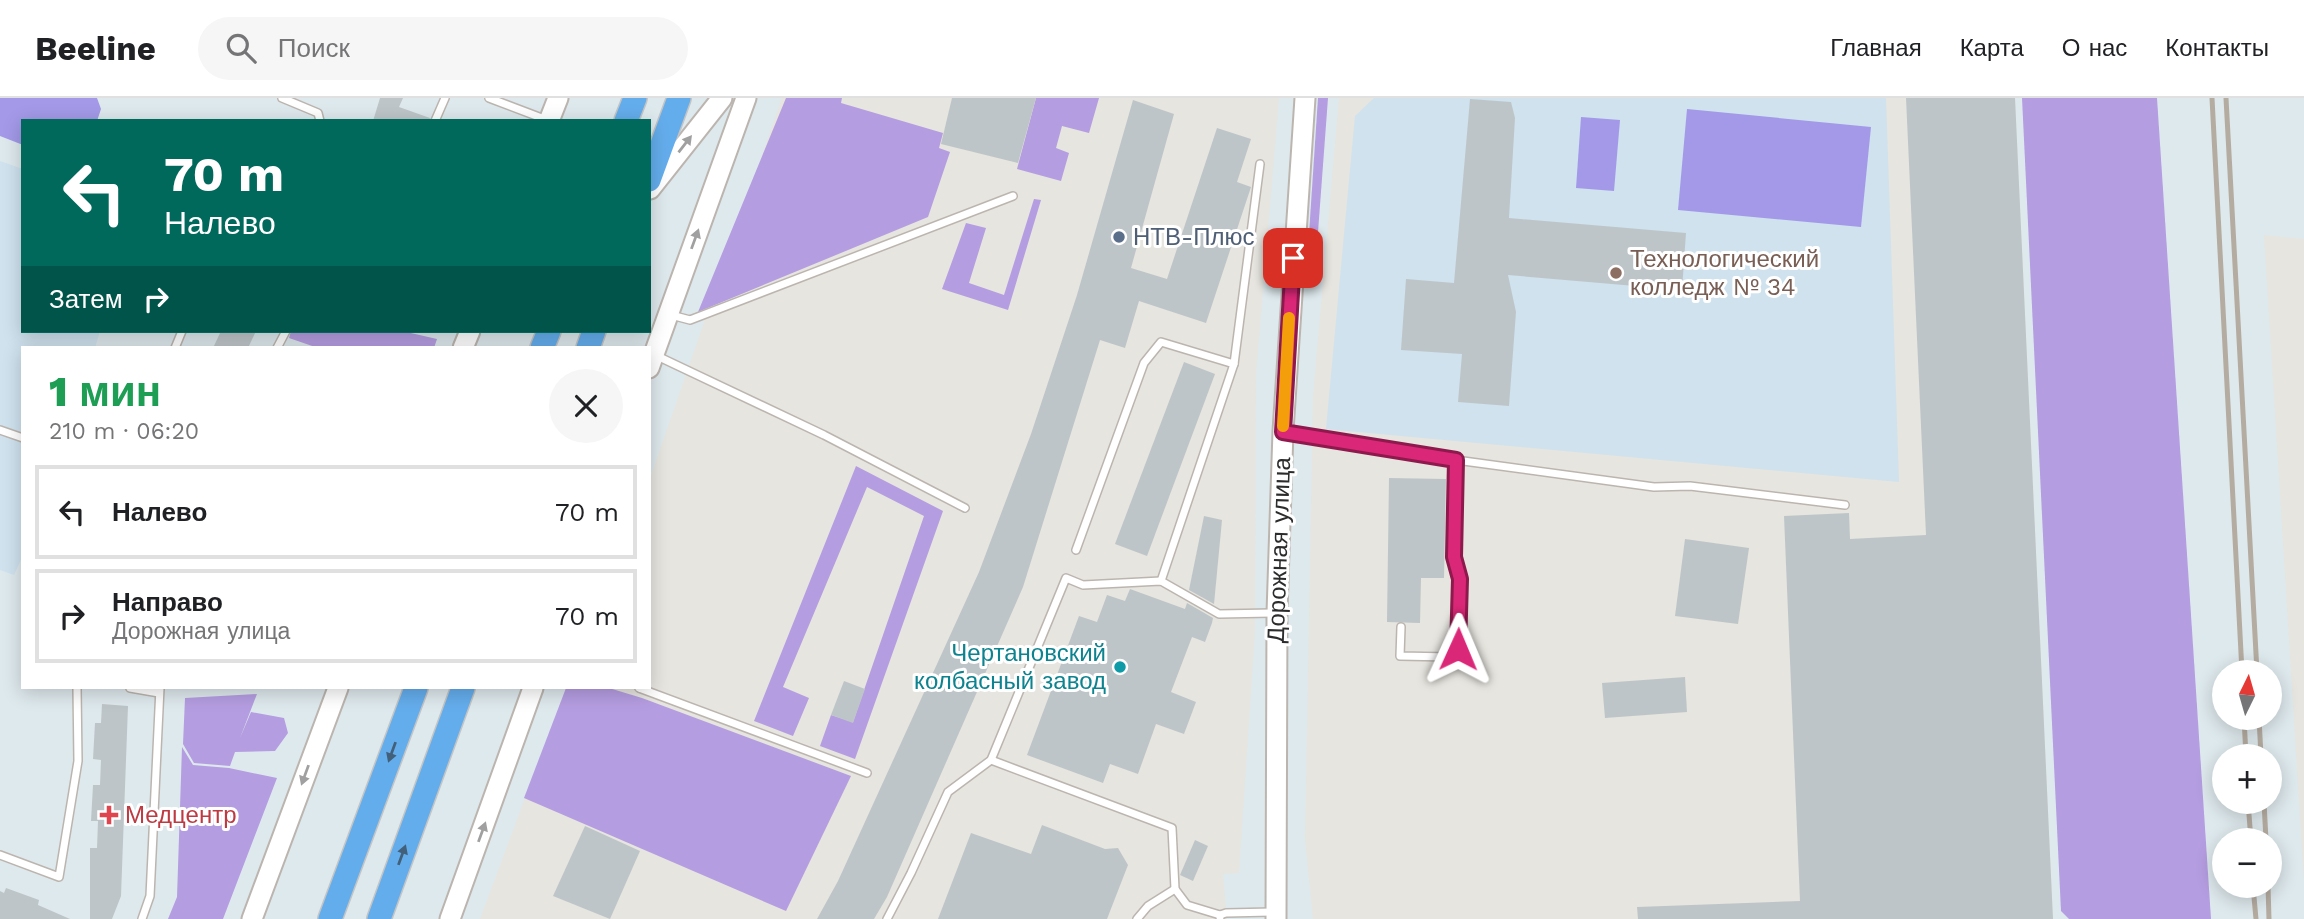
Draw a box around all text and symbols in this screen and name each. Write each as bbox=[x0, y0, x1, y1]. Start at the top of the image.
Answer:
search box bbox=[198, 17, 688, 80]
text: Beeline bbox=[35, 29, 156, 68]
icon: search bbox=[222, 29, 260, 67]
text: Поиск bbox=[278, 33, 350, 63]
text: Главная bbox=[1830, 34, 1922, 62]
text: Карта bbox=[1960, 34, 2024, 62]
text: О нас bbox=[2062, 34, 2127, 62]
text: Контакты bbox=[2165, 34, 2269, 62]
one-way arrow bbox=[678, 135, 692, 153]
text: 70 m bbox=[164, 145, 284, 203]
icon: left bbox=[49, 147, 140, 238]
text: Налево bbox=[164, 204, 276, 242]
place label: НТВ-Плюс bbox=[1133, 223, 1255, 251]
one-way arrow bbox=[689, 228, 700, 249]
pin bbox=[1263, 228, 1323, 288]
marker: НТВ-Плюс bbox=[1111, 229, 1127, 245]
icon: arrive bbox=[1274, 239, 1312, 277]
place label: Технологический колледж № 34 bbox=[1630, 245, 1819, 301]
marker: Технологический колледж № 34 bbox=[1608, 265, 1624, 281]
icon: right bbox=[137, 280, 175, 318]
text: Затем bbox=[49, 284, 123, 314]
text: 1 мин bbox=[49, 367, 161, 416]
button: close bbox=[549, 369, 623, 443]
text: 210 m · 06:20 bbox=[49, 418, 199, 445]
street label: Дорожная улица bbox=[1262, 456, 1296, 643]
icon: left bbox=[53, 493, 91, 531]
text: Налево bbox=[112, 497, 207, 527]
text: 70 m bbox=[555, 497, 619, 527]
text: Направо bbox=[112, 587, 223, 617]
icon: right bbox=[53, 597, 91, 635]
text: 70 m bbox=[555, 601, 619, 631]
position arrow bbox=[1421, 612, 1495, 686]
text: Дорожная улица bbox=[112, 618, 290, 645]
place label: Чертановский колбасный завод bbox=[914, 639, 1106, 695]
marker: Чертановский колбасный завод bbox=[1112, 659, 1128, 675]
north arrow bbox=[2212, 660, 2282, 730]
map controls bbox=[2212, 660, 2282, 898]
one-way arrow bbox=[387, 741, 398, 762]
button: + bbox=[2212, 744, 2282, 814]
one-way arrow bbox=[300, 764, 311, 785]
place label: Медцентр bbox=[125, 801, 237, 829]
marker: Медцентр bbox=[99, 805, 119, 825]
one-way arrow bbox=[476, 821, 487, 842]
button: − bbox=[2212, 828, 2282, 898]
one-way arrow bbox=[397, 844, 408, 865]

